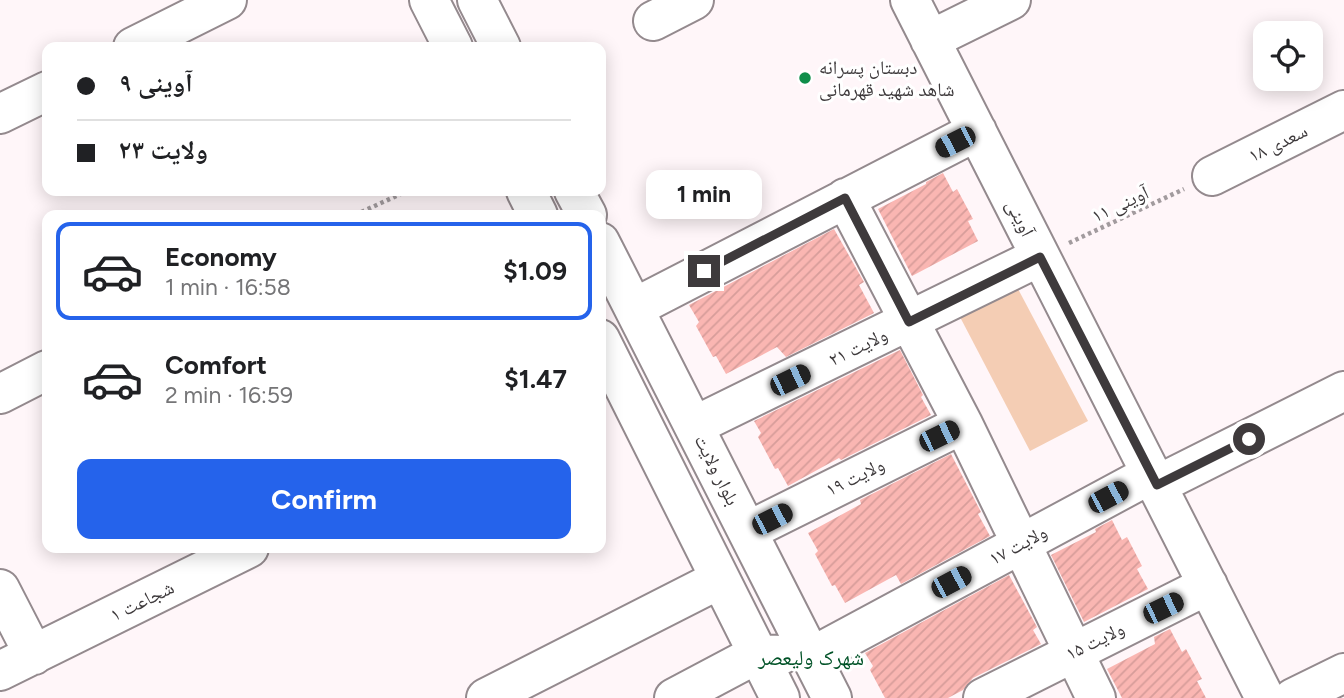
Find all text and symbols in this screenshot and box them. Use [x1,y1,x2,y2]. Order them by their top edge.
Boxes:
map controls [1253,21,1323,91]
button: locate [1253,21,1323,91]
place label: دبستان پسرانه شاهد شهید قهرمانی [819,56,955,101]
text: آوینی ۹ [119,67,193,99]
marker: دبستان پسرانه شاهد شهید قهرمانی [797,70,813,86]
street label: سعدی ۱۸ [1245,119,1311,167]
car [932,123,979,161]
text: ولایت ۲۳ [119,134,208,166]
callout: 1 min [646,170,762,218]
text: 1 min [677,180,731,208]
street label: آوینی ۱۱ [1088,180,1153,227]
street label: آوینی [1001,196,1040,241]
icon: car [81,240,144,303]
text: Economy [165,241,277,273]
text: $1.09 [503,255,567,287]
route end [688,255,720,287]
text: 1 min · 16:58 [165,273,291,301]
street label: ولایت ۲۱ [825,323,891,371]
icon: car [81,348,144,411]
text: Comfort [165,349,267,381]
car [767,361,814,399]
text: $1.47 [504,363,567,395]
text: 2 min · 16:59 [165,381,293,409]
car [916,417,963,455]
route start [1233,423,1265,455]
street label: بلوار ولایت [689,431,745,509]
street label: ولایت ۱۹ [822,453,888,501]
button: Confirm [77,459,571,539]
car [1085,478,1132,516]
car [749,500,796,538]
street label: ولایت ۱۷ [985,520,1051,570]
car [928,563,975,601]
street label: شجاعت ۱ [106,576,178,626]
car [1140,589,1187,627]
street label: ولایت ۱۵ [1062,617,1128,665]
district label: شهرک ولیعصر [757,645,864,670]

